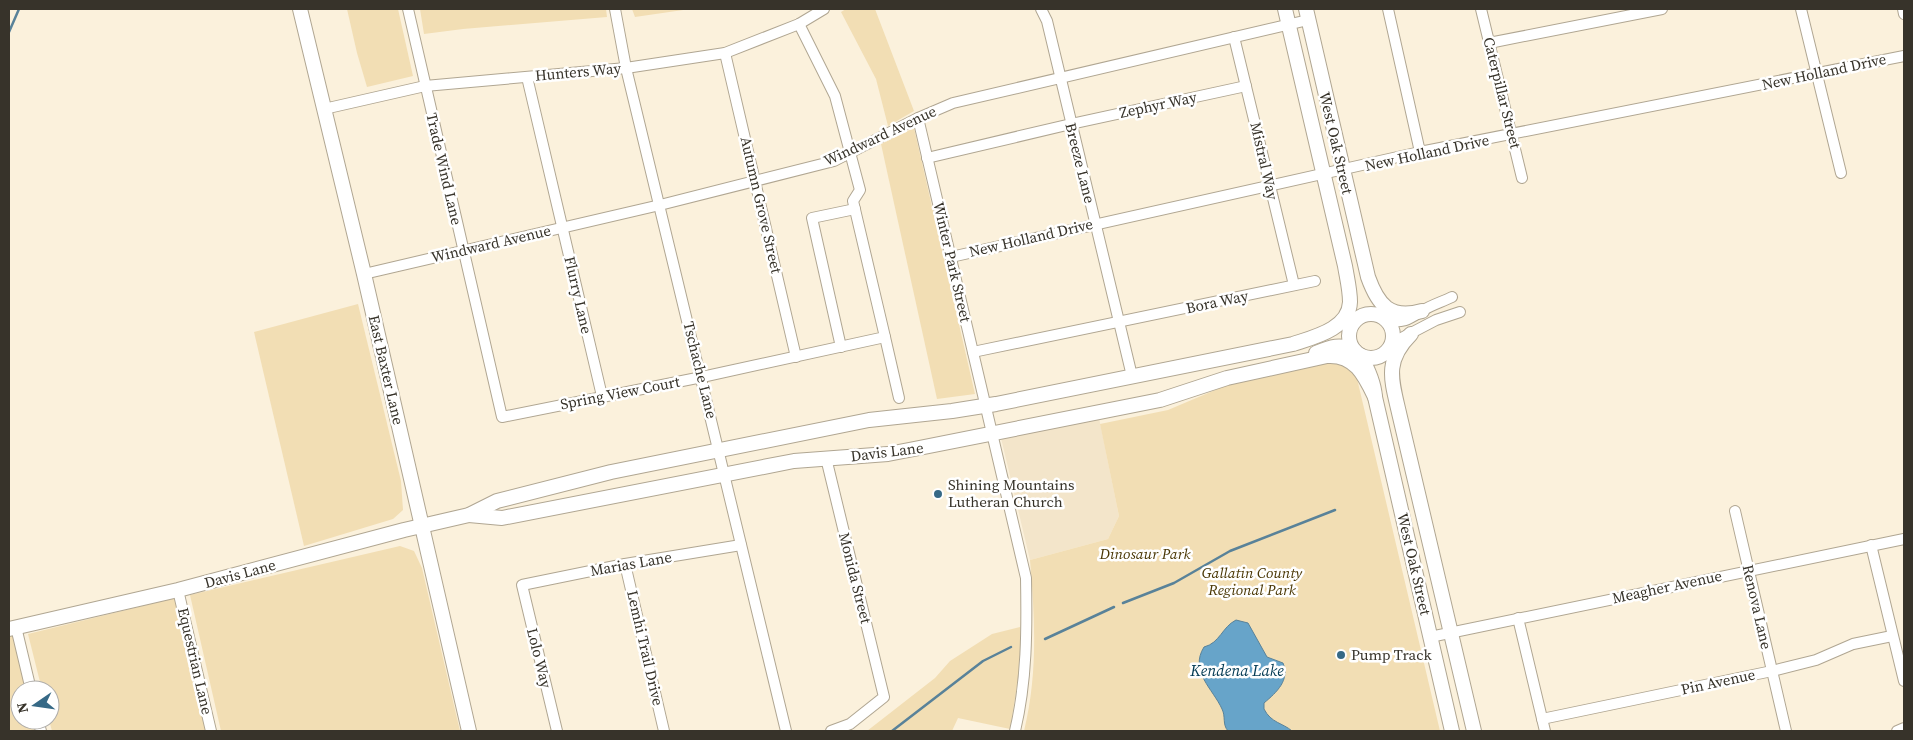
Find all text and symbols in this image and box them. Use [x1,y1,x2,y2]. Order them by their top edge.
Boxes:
street label: Caterpillar Street [1478,35,1527,151]
street label: New Holland Drive [1760,48,1888,95]
street label: Hunters Way [534,57,622,86]
street label: Zephyr Way [1117,86,1199,123]
street label: West Oak Street [1314,90,1359,196]
street label: Windward Avenue [820,100,940,171]
street label: Trade Wind Lane [421,111,468,227]
street label: Breeze Lane [1060,120,1101,206]
street label: Mistral Way [1245,120,1284,202]
street label: New Holland Drive [1363,129,1491,176]
street label: Autumn Grove Street [736,134,787,276]
street label: Winter Park Street [928,200,977,324]
street label: New Holland Drive [967,213,1095,262]
street label: Windward Avenue [429,219,553,267]
street label: Flurry Lane [559,254,598,336]
street label: Bora Way [1184,285,1250,318]
street label: East Baxter Lane [364,313,409,427]
street label: Tschache Lane [678,319,723,421]
street label: Spring View Court [558,371,682,414]
street label: Davis Lane [849,437,925,466]
place label: Shining Mountains Lutheran Church [948,474,1075,512]
marker: Shining Mountains Lutheran Church [932,488,944,500]
street label: West Oak Street [1392,511,1437,617]
street label: Monida Street [834,530,877,626]
park label: Dinosaur Park [1099,543,1191,564]
street label: Marias Lane [588,546,674,581]
street label: Davis Lane [202,554,278,593]
park label: Gallatin County Regional Park [1202,562,1303,600]
street label: Renova Lane [1738,562,1778,652]
street label: Meagher Avenue [1610,565,1724,608]
street label: Lemhi Trail Drive [622,588,669,708]
street label: Equestrian Lane [173,605,218,717]
street label: Lolo Way [522,626,557,690]
place label: Pump Track [1351,644,1432,665]
marker: Pump Track [1335,649,1347,661]
water label: Kendena Lake [1189,659,1284,681]
street label: Pin Avenue [1679,663,1757,700]
north arrow [10,680,60,730]
text: N [11,701,33,715]

